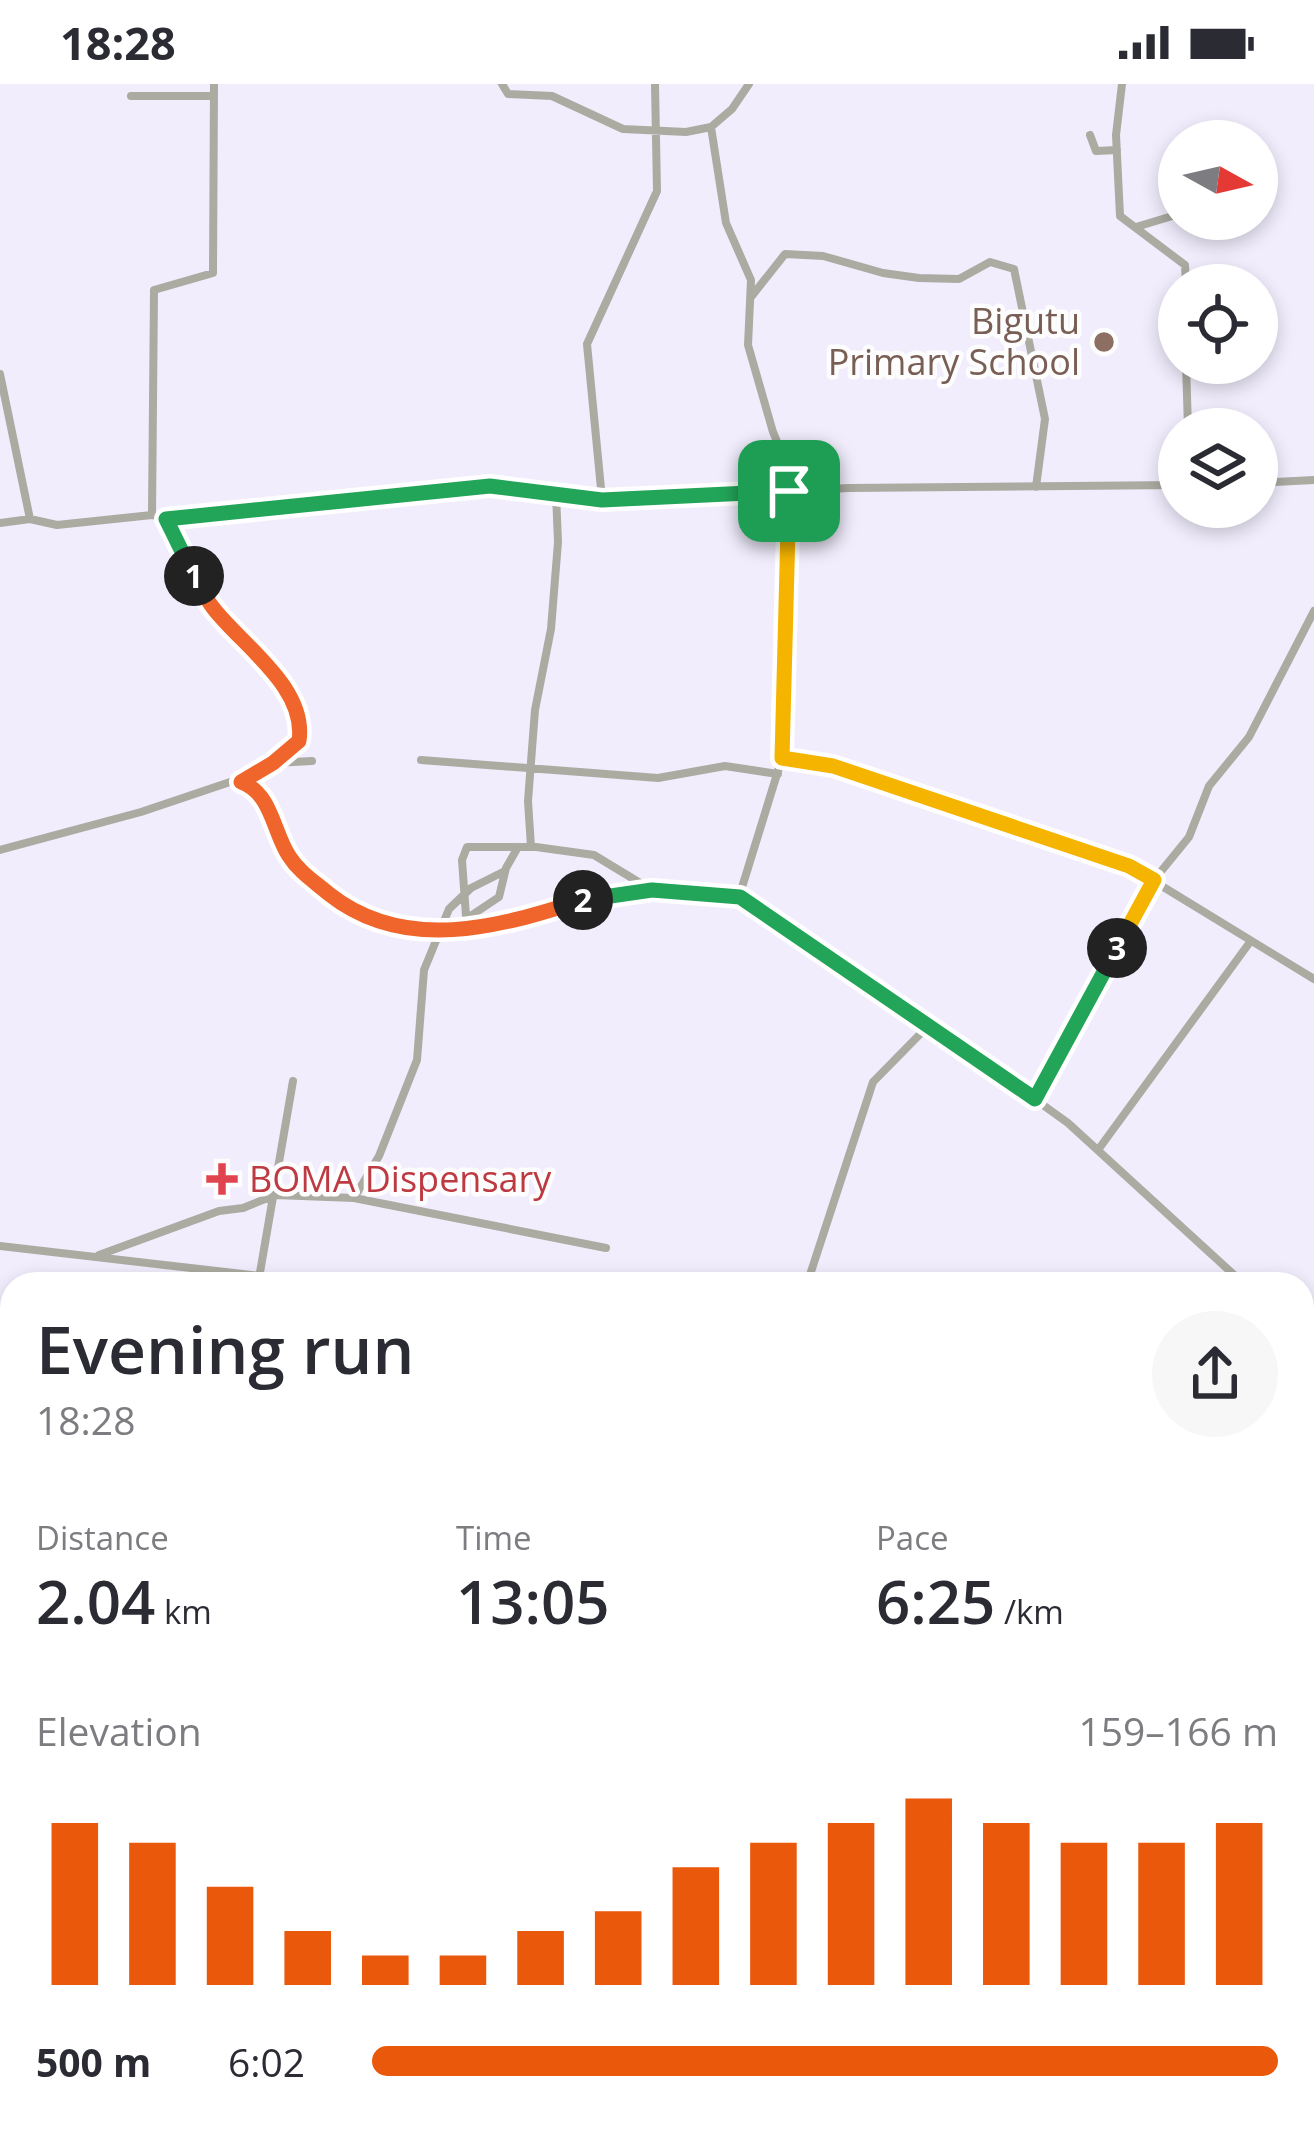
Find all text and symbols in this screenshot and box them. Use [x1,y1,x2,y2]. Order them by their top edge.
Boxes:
text: 18:28 [60,12,176,73]
north arrow [1158,120,1278,240]
map controls [1158,120,1278,528]
button: locate [1158,264,1278,384]
place label: Bigutu Primary School [828,296,1080,386]
marker: Bigutu Primary School [1091,329,1117,355]
button: layers [1158,408,1278,528]
pin [738,440,840,542]
icon: arrive [756,458,822,524]
pin: 1 [164,546,224,606]
text: 1 [185,553,203,598]
pin: 2 [553,870,613,930]
text: 2 [574,877,592,922]
pin: 3 [1087,918,1147,978]
text: 3 [1108,925,1126,970]
place label: BOMA Dispensary [249,1154,552,1203]
marker: BOMA Dispensary [206,1163,238,1195]
text: Evening run [36,1303,414,1393]
button: share [1152,1311,1278,1437]
text: 18:28 [36,1393,135,1446]
text: Distance [36,1515,169,1560]
text: Time [456,1515,532,1560]
text: Pace [876,1515,949,1560]
text: 2.04 [36,1560,155,1642]
text: 13:05 [456,1560,610,1642]
text: 6:25 [876,1560,995,1642]
text: km [155,1589,212,1634]
text: /km [995,1589,1064,1634]
text: Elevation [36,1704,202,1757]
text: 159–166 m [1078,1704,1278,1757]
text: 500 m [36,2035,151,2088]
text: 6:02 [228,2035,305,2088]

